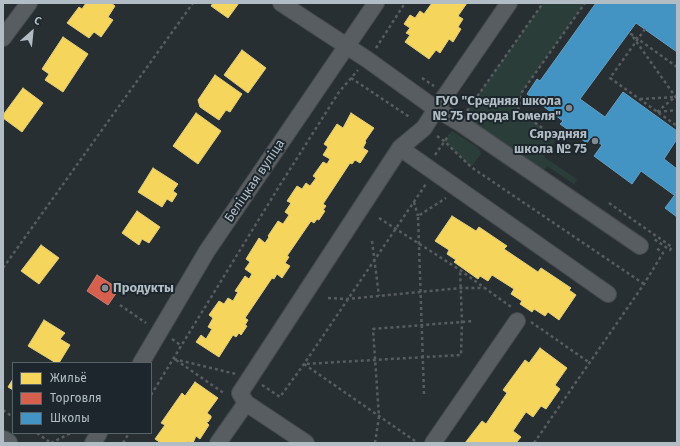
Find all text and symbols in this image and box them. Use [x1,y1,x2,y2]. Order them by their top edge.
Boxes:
north arrow [12,12,52,52]
text: С [32,14,43,28]
place label: ГУО "Средняя школа № 75 города Гомеля" [433,93,561,124]
marker: ГУО "Средняя школа № 75 города Гомеля" [564,103,574,113]
place label: Сярэдняя школа № 75 [514,126,587,157]
marker: Сярэдняя школа № 75 [590,136,600,146]
street label: Беліцкая вуліца [221,137,289,225]
place label: Продукты [113,280,174,296]
marker: Продукты [100,283,110,293]
legend [12,362,152,434]
text: Жильё [50,371,87,385]
text: Торговля [50,391,102,405]
text: Школы [50,411,90,425]

